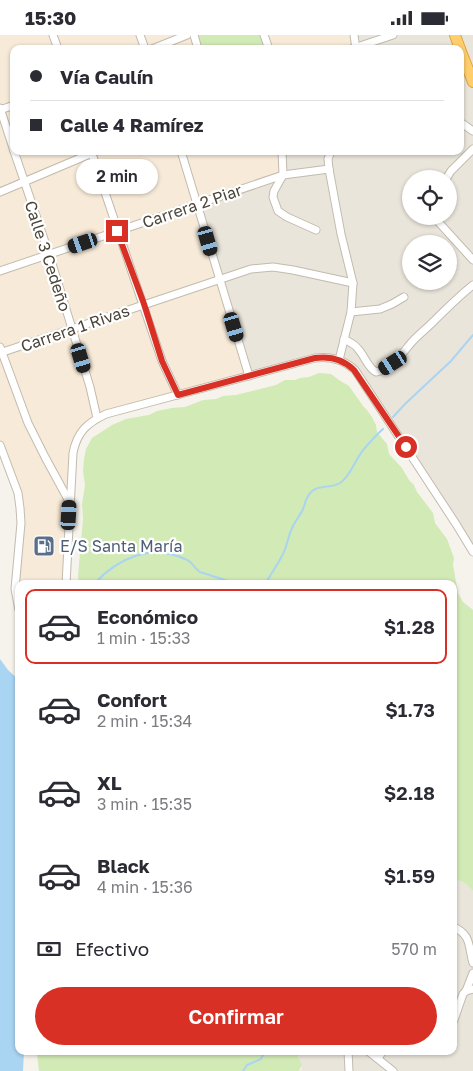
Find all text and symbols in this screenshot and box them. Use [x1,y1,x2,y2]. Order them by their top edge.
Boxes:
text: 15:30 [25,6,76,29]
text: Vía Caulín [60,65,153,88]
text: Calle 4 Ramírez [60,113,203,136]
callout: 2 min [76,159,158,193]
text: 2 min [96,166,138,186]
map controls [402,170,457,290]
button: locate [402,170,457,225]
street label: Carrera 2 Piar [140,180,244,232]
street label: Calle 3 Cedeño [21,198,75,314]
route end [106,220,128,242]
car [196,225,219,257]
car [66,231,99,255]
button: layers [402,235,457,290]
street label: Carrera 1 Rivas [18,300,132,356]
car [222,310,245,344]
car [69,341,92,375]
car [376,349,409,377]
route start [395,436,417,458]
car [60,500,77,530]
fuel station icon: E/S Santa María [32,534,56,558]
place label: E/S Santa María [60,536,182,556]
icon: car [37,604,82,649]
text: Económico [97,605,198,628]
text: $1.28 [384,615,435,638]
text: 1 min · 15:33 [97,628,190,648]
icon: car [37,687,82,732]
text: Confort [97,688,167,711]
text: $1.73 [385,698,435,721]
text: 2 min · 15:34 [97,711,192,731]
icon: car [37,770,82,815]
text: XL [97,771,122,794]
text: $2.18 [384,781,435,804]
text: 3 min · 15:35 [97,794,192,814]
icon: car [37,853,82,898]
text: Black [97,854,150,877]
text: $1.59 [384,864,435,887]
text: 4 min · 15:36 [97,877,193,897]
icon: cash [35,935,63,963]
text: Efectivo [75,937,149,960]
text: 570 m [391,939,437,959]
button: Confirmar [35,987,437,1045]

